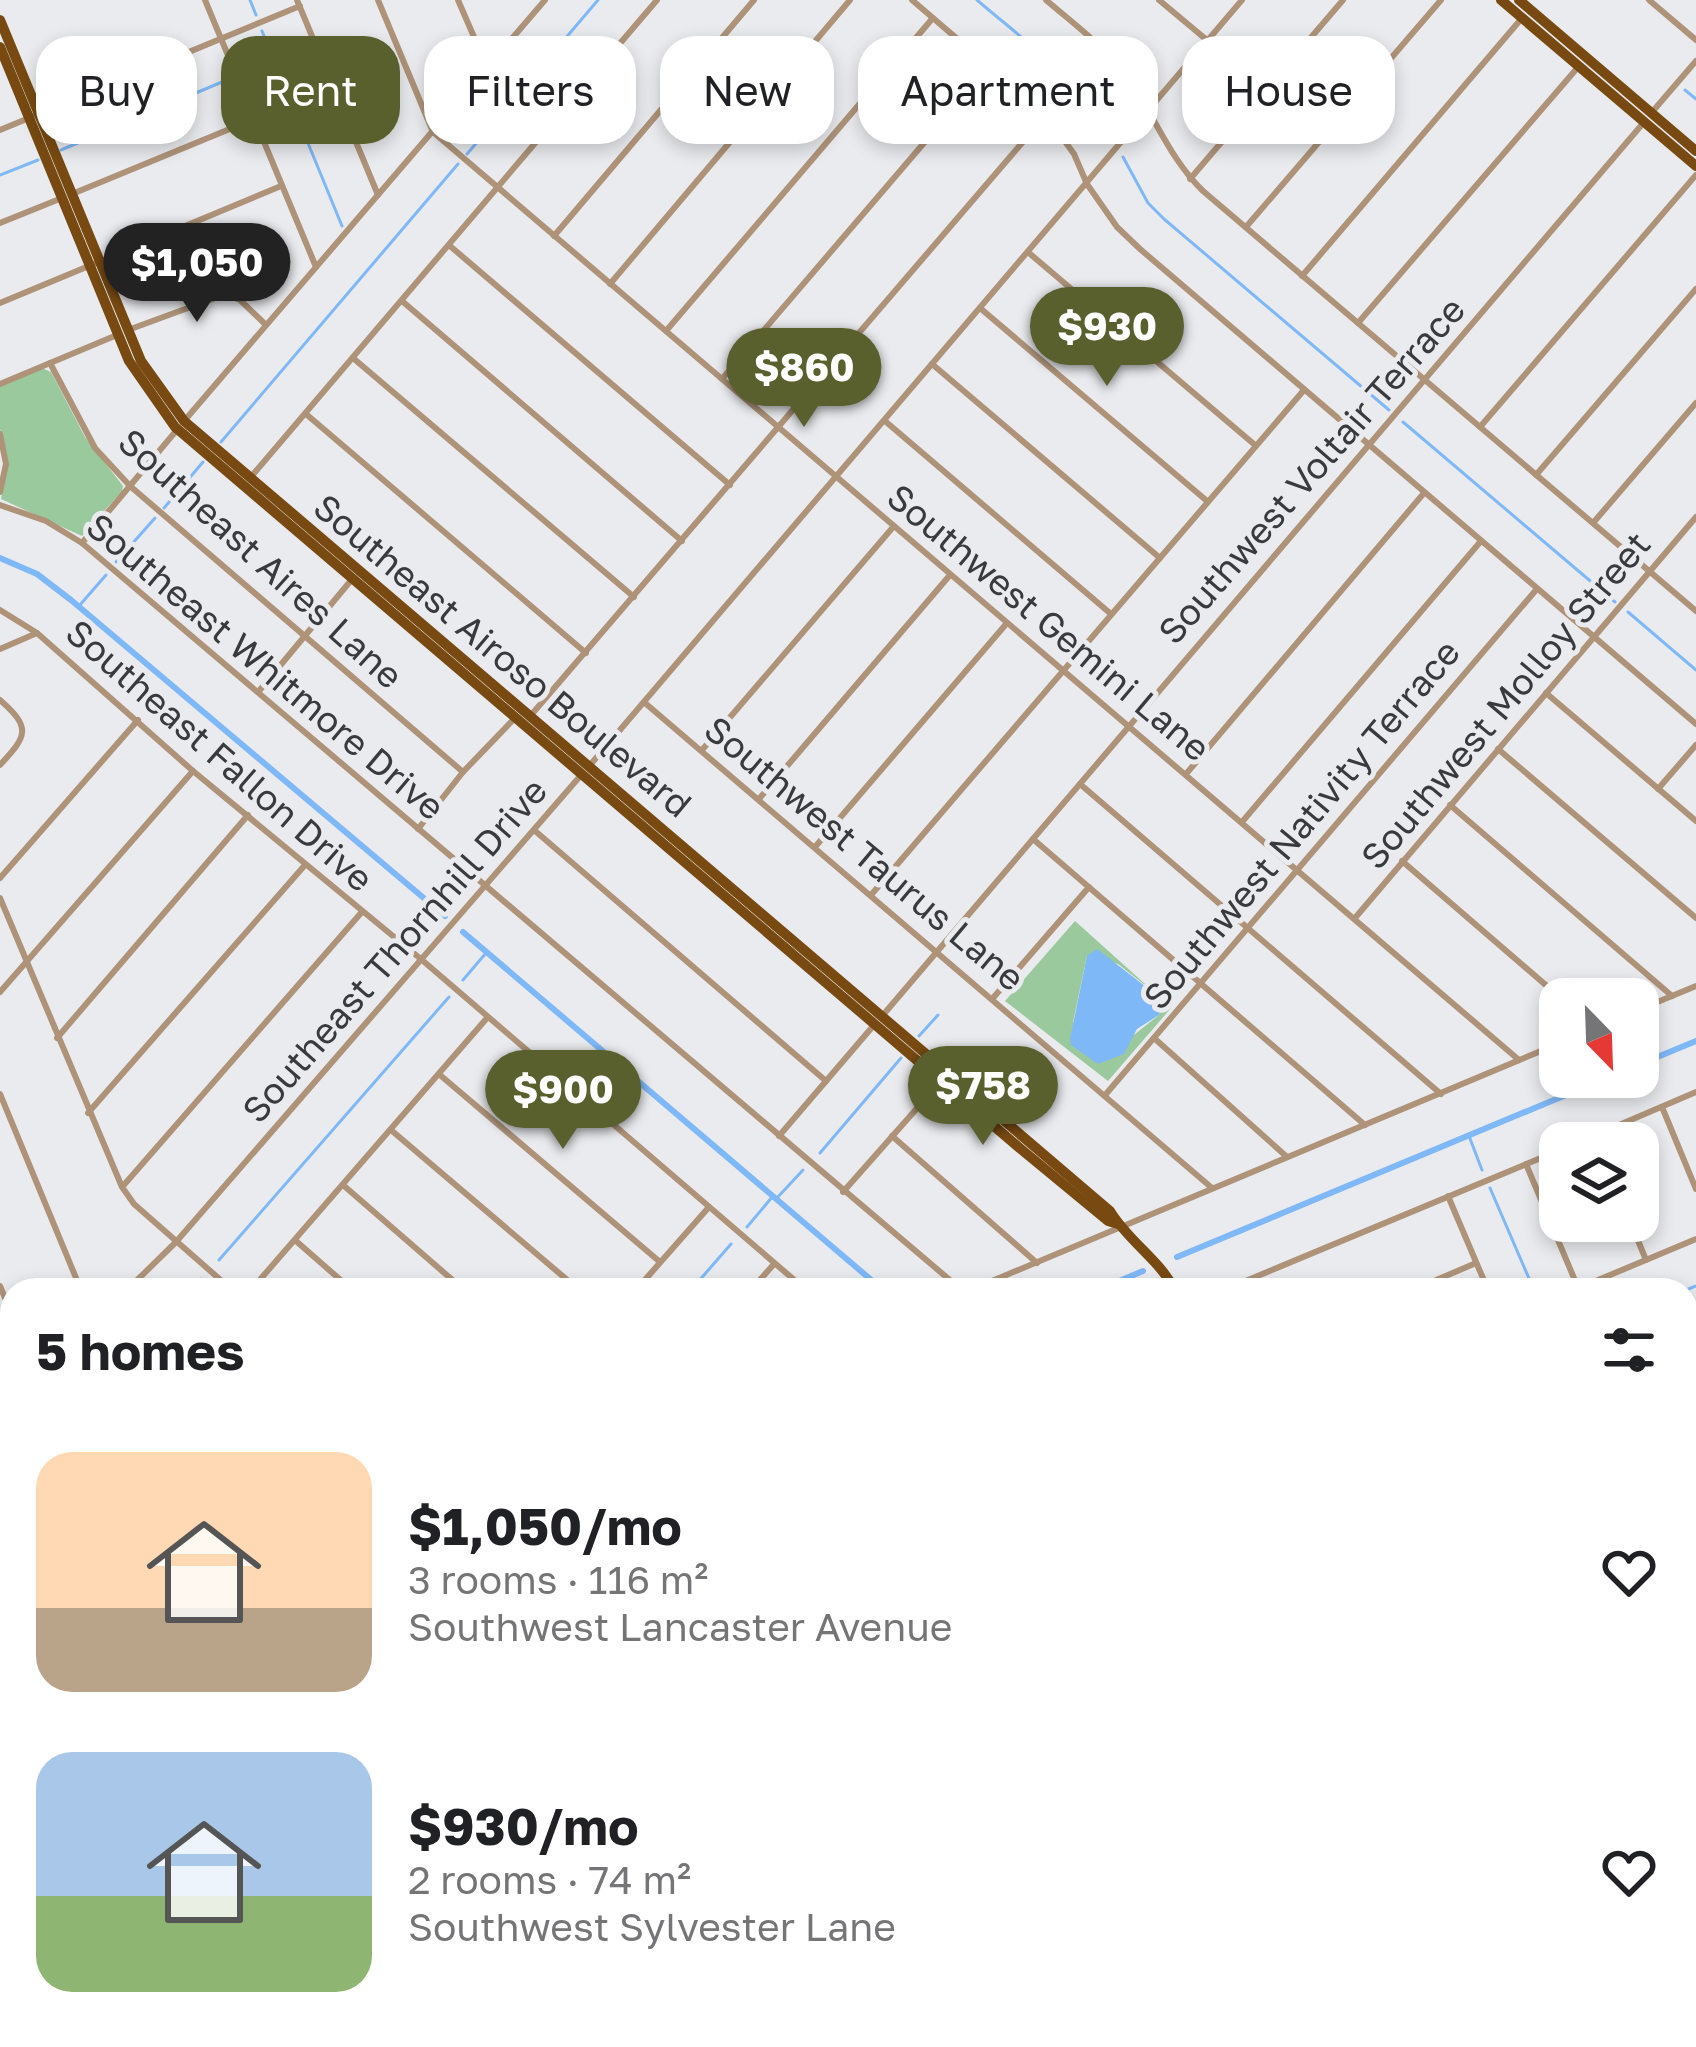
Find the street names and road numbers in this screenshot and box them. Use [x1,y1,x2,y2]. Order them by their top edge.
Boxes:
street label: Southwest Voltair Terrace [1149,288,1473,652]
street label: Southeast Aires Lane [110,419,412,697]
street label: Southwest Gemini Lane [879,475,1219,769]
street label: Southeast Airoso Boulevard [306,484,700,826]
street label: Southeast Whitmore Drive [78,504,454,828]
street label: Southwest Molloy Street [1351,523,1659,877]
street label: Southeast Fallon Drive [58,610,382,900]
street label: Southwest Nativity Terrace [1134,631,1468,1017]
street label: Southwest Taurus Lane [696,707,1034,999]
street label: Southeast Thornhill Drive [233,769,555,1131]

